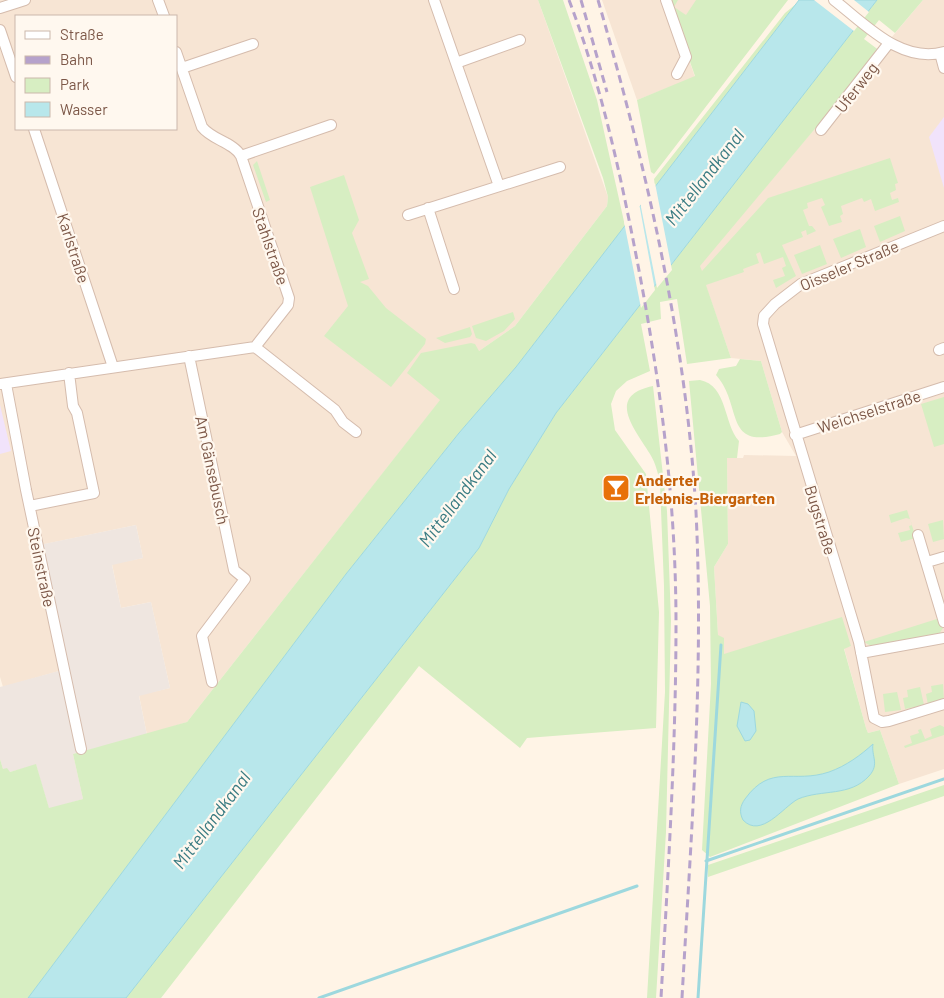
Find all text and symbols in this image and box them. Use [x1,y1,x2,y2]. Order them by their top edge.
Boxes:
legend [15,15,178,130]
text: Straße [60,25,104,43]
text: Bahn [60,50,93,68]
street label: Uferweg [831,58,881,116]
text: Park [60,75,90,93]
text: Wasser [60,100,108,118]
water label: Mittellandkanal [660,125,748,229]
street label: Stahlstraße [249,205,293,287]
street label: Karlstraße [54,211,94,285]
street label: Oisseler Straße [797,236,901,294]
street label: Weichselstraße [815,385,923,437]
street label: Am Gänsebusch [192,414,234,526]
water label: Mittellandkanal [413,445,501,551]
place label: Anderter Erlebnis-Biergarten [635,470,775,507]
bar icon: Anderter Erlebnis-Biergarten [601,473,631,503]
street label: Bugstraße [801,483,841,557]
street label: Steinstraße [24,525,60,609]
water label: Mittellandkanal [167,767,255,873]

